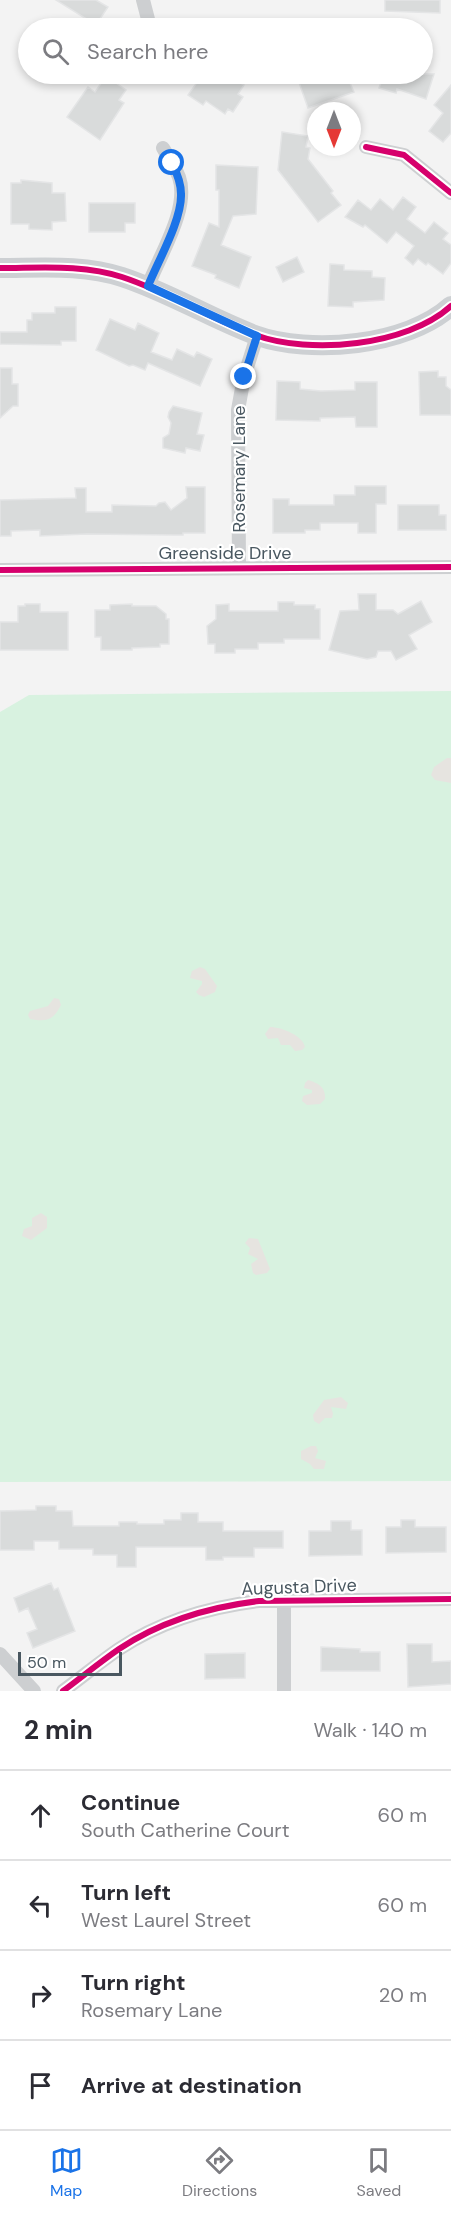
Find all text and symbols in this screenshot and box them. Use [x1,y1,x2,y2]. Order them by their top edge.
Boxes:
search box [18,18,433,84]
icon: search [39,35,72,68]
text: Search here [87,37,208,66]
north arrow [307,102,361,156]
route start [158,149,184,175]
route end [230,363,256,389]
street label: Rosemary Lane [227,405,251,533]
street label: Greenside Drive [158,541,292,565]
street label: Augusta Drive [241,1573,357,1601]
scale bar [18,1649,122,1676]
text: 50 m [27,1652,66,1673]
text: 2 min [24,1713,93,1747]
text: Walk · 140 m [313,1717,427,1743]
text: Continue [81,1788,180,1817]
icon: ahead [24,1799,57,1832]
text: 60 m [378,1802,427,1828]
text: South Catherine Court [81,1817,289,1843]
text: Turn left [81,1878,171,1907]
icon: left [24,1889,57,1922]
text: 60 m [378,1892,427,1918]
text: West Laurel Street [81,1907,251,1933]
text: Turn right [81,1968,186,1997]
icon: right [24,1979,57,2012]
text: 20 m [379,1982,427,2008]
text: Rosemary Lane [81,1997,222,2023]
icon: arrive [24,2069,57,2102]
text: Arrive at destination [81,2071,302,2100]
tab: Map [50,2144,83,2201]
tab: Directions [182,2144,257,2201]
tab: Saved [357,2144,401,2201]

